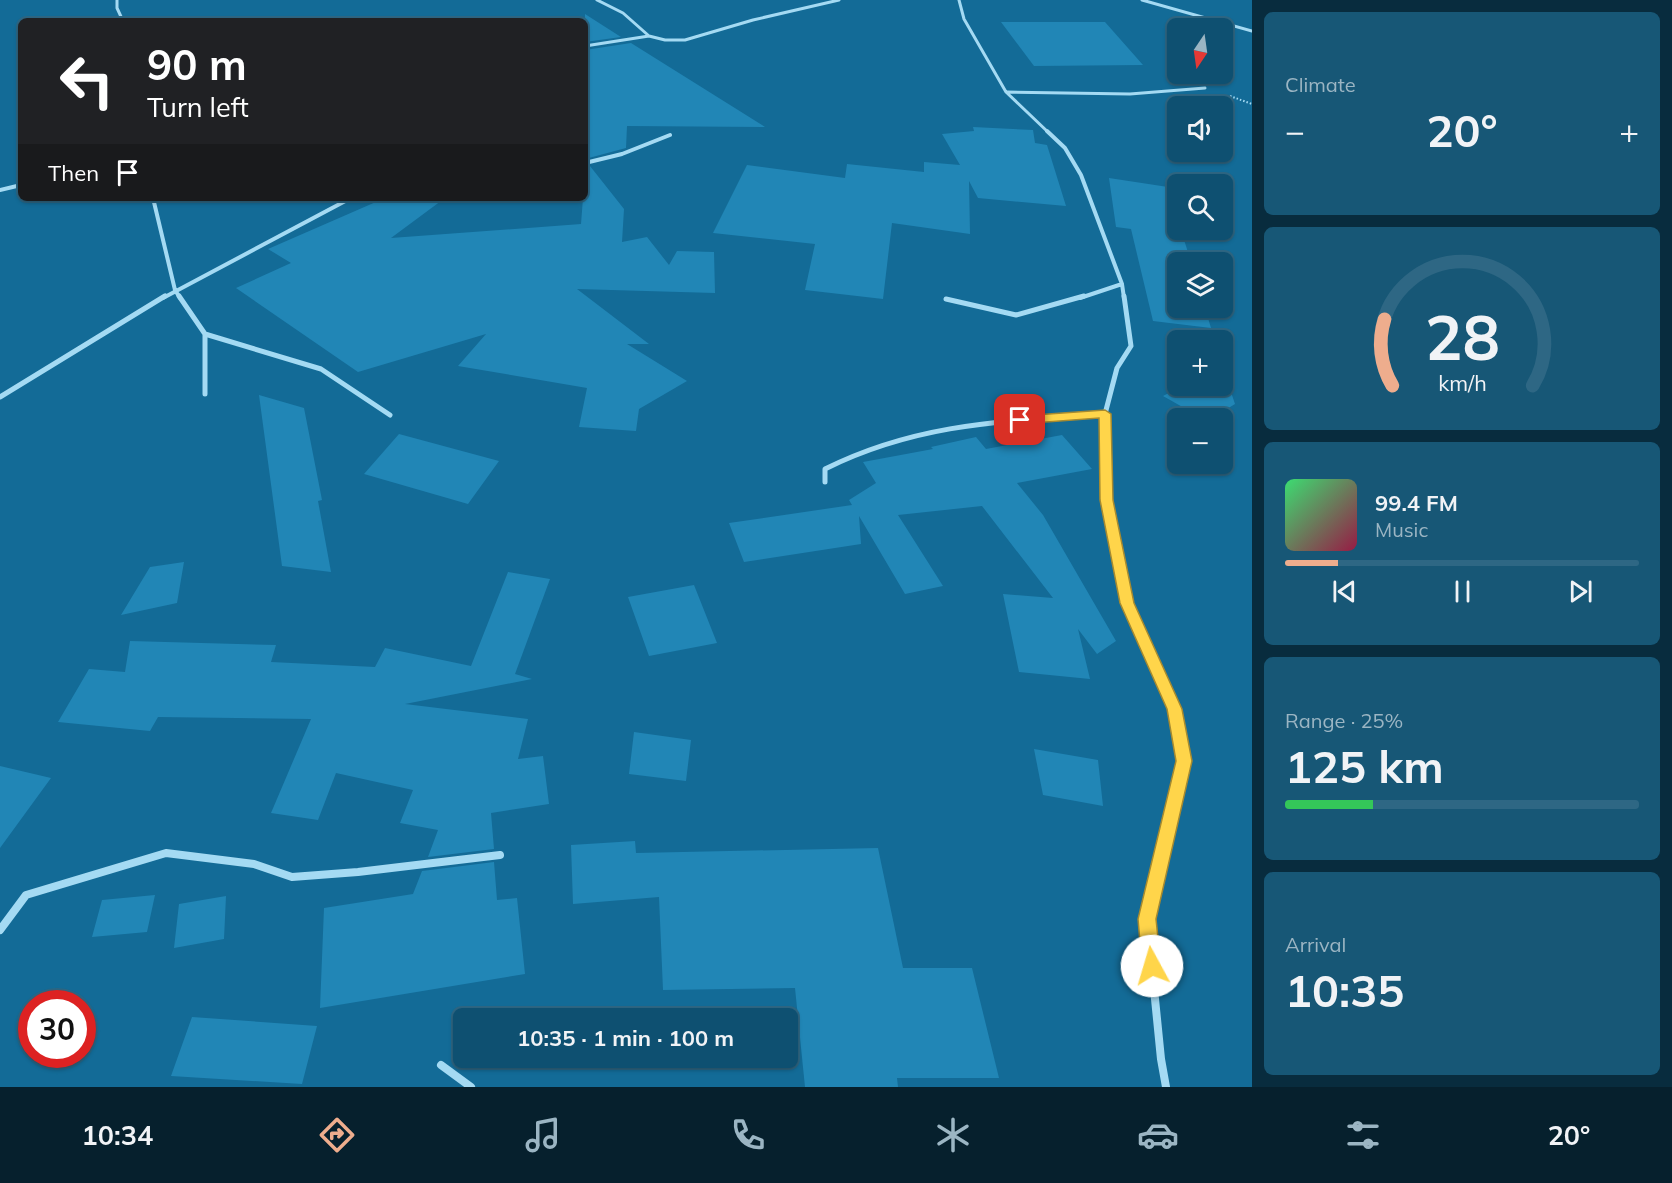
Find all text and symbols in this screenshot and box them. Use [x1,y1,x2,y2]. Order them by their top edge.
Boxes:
north arrow [1167,18,1233,84]
map controls [1167,18,1233,474]
text: 90 m [147,38,247,91]
icon: left [48,42,126,120]
text: Climate [1285,72,1356,97]
text: Turn left [147,90,249,124]
button: sound [1167,96,1233,162]
text: 20° [1426,102,1498,158]
text: − [1285,110,1305,151]
text: + [1619,110,1639,151]
icon: arrive [111,156,144,189]
text: Then [48,159,99,187]
button: search [1167,174,1233,240]
button: layers [1167,252,1233,318]
text: 28 [1425,297,1499,376]
button: + [1167,330,1233,396]
text: km/h [1438,369,1486,396]
pin [994,394,1045,445]
icon: arrive [1003,403,1036,436]
button: − [1167,408,1233,474]
text: 99.4 FM [1375,489,1458,517]
text: Music [1375,517,1428,542]
icon: previous [1328,575,1361,608]
icon: pause [1446,575,1479,608]
icon: next [1564,575,1597,608]
text: Range · 25% [1285,708,1403,733]
text: 125 km [1285,738,1444,794]
text: Arrival [1285,932,1346,957]
position arrow [1120,934,1184,998]
text: 10:35 [1285,962,1404,1018]
speed limit sign: 30 [18,990,96,1068]
text: 10:35 · 1 min · 100 m [517,1024,734,1052]
icon: directions [316,1114,358,1156]
icon: music [522,1114,564,1156]
icon: phone [727,1114,769,1156]
icon: climate [932,1114,974,1156]
icon: car [1137,1114,1179,1156]
icon: filters [1342,1114,1384,1156]
text: 10:34 [82,1118,153,1152]
text: 20° [1548,1118,1590,1152]

